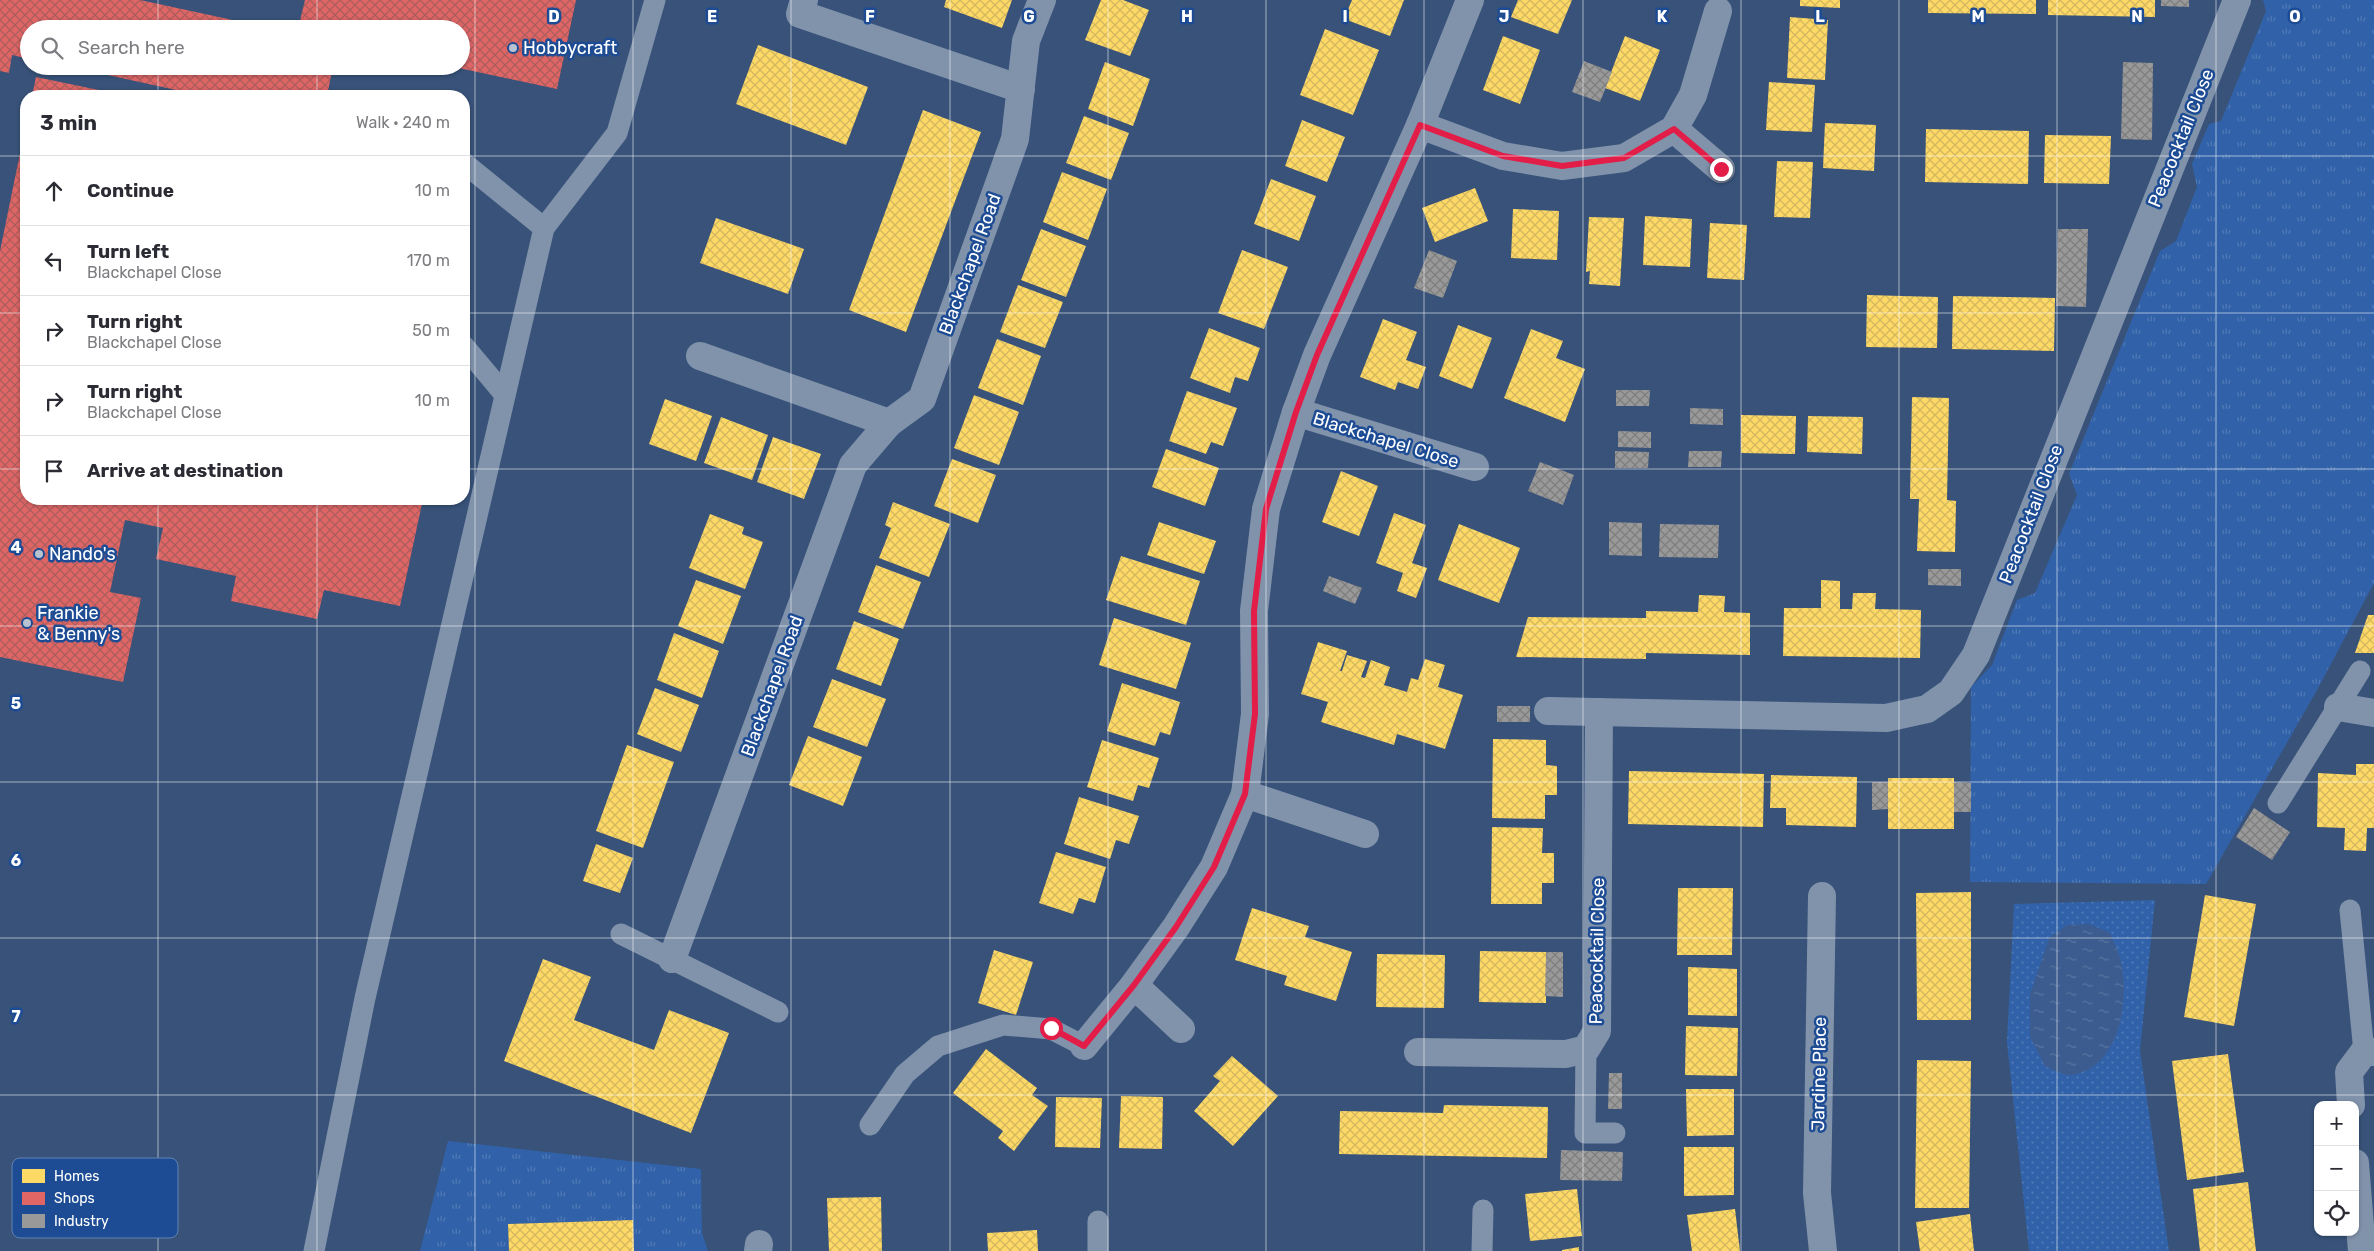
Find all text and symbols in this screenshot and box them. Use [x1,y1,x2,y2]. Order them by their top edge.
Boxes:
text: D [548,7,560,26]
text: E [707,7,717,26]
text: F [865,7,875,26]
text: G [1023,7,1035,26]
text: H [1181,7,1193,26]
text: I [1342,7,1348,26]
text: J [1499,7,1509,26]
text: K [1657,7,1668,26]
text: L [1815,7,1825,26]
text: M [1971,7,1985,26]
text: N [2131,7,2143,26]
text: O [2289,7,2301,26]
search box [20,20,470,75]
icon: search [38,34,66,62]
text: Search here [78,36,185,59]
place label: Hobbycraft [523,37,617,59]
marker: Hobbycraft [507,42,519,54]
street label: Peacocktail Close [2143,66,2219,210]
text: 3 min [40,110,97,135]
text: Walk · 240 m [356,113,450,132]
route end [1710,158,1733,181]
icon: ahead [40,177,68,205]
text: Continue [87,179,174,202]
text: 10 m [415,181,450,200]
street label: Blackchapel Road [934,191,1006,337]
text: Turn left [87,240,169,263]
icon: left [40,247,68,275]
text: 170 m [407,251,450,270]
text: Blackchapel Close [87,263,222,282]
text: Turn right [87,310,182,333]
icon: right [40,317,68,345]
text: 50 m [412,321,450,340]
text: Blackchapel Close [87,333,222,352]
text: Turn right [87,380,182,403]
icon: right [40,387,68,415]
text: 10 m [415,391,450,410]
text: Blackchapel Close [87,403,222,422]
street label: Blackchapel Close [1310,407,1462,473]
street label: Peacocktail Close [1994,441,2068,587]
icon: arrive [40,457,68,485]
text: Arrive at destination [87,459,283,482]
text: 4 [11,538,22,557]
place label: Nando's [49,543,116,565]
marker: Nando's [33,548,45,560]
place label: Frankie & Benny's [37,602,120,645]
street label: Blackchapel Road [736,613,808,759]
marker: Frankie & Benny's [21,617,33,629]
text: 5 [11,694,21,713]
text: 6 [11,851,21,870]
street label: Peacocktail Close [1585,877,1609,1025]
text: 7 [11,1007,21,1026]
route start [1040,1017,1063,1040]
street label: Jardine Place [1807,1017,1831,1131]
map controls [2314,1101,2359,1236]
button: + [2314,1101,2359,1146]
button: − [2314,1146,2359,1191]
legend [12,1158,178,1238]
text: Homes [54,1168,99,1185]
text: Shops [54,1190,95,1207]
button: locate [2314,1191,2359,1236]
text: Industry [54,1213,109,1230]

